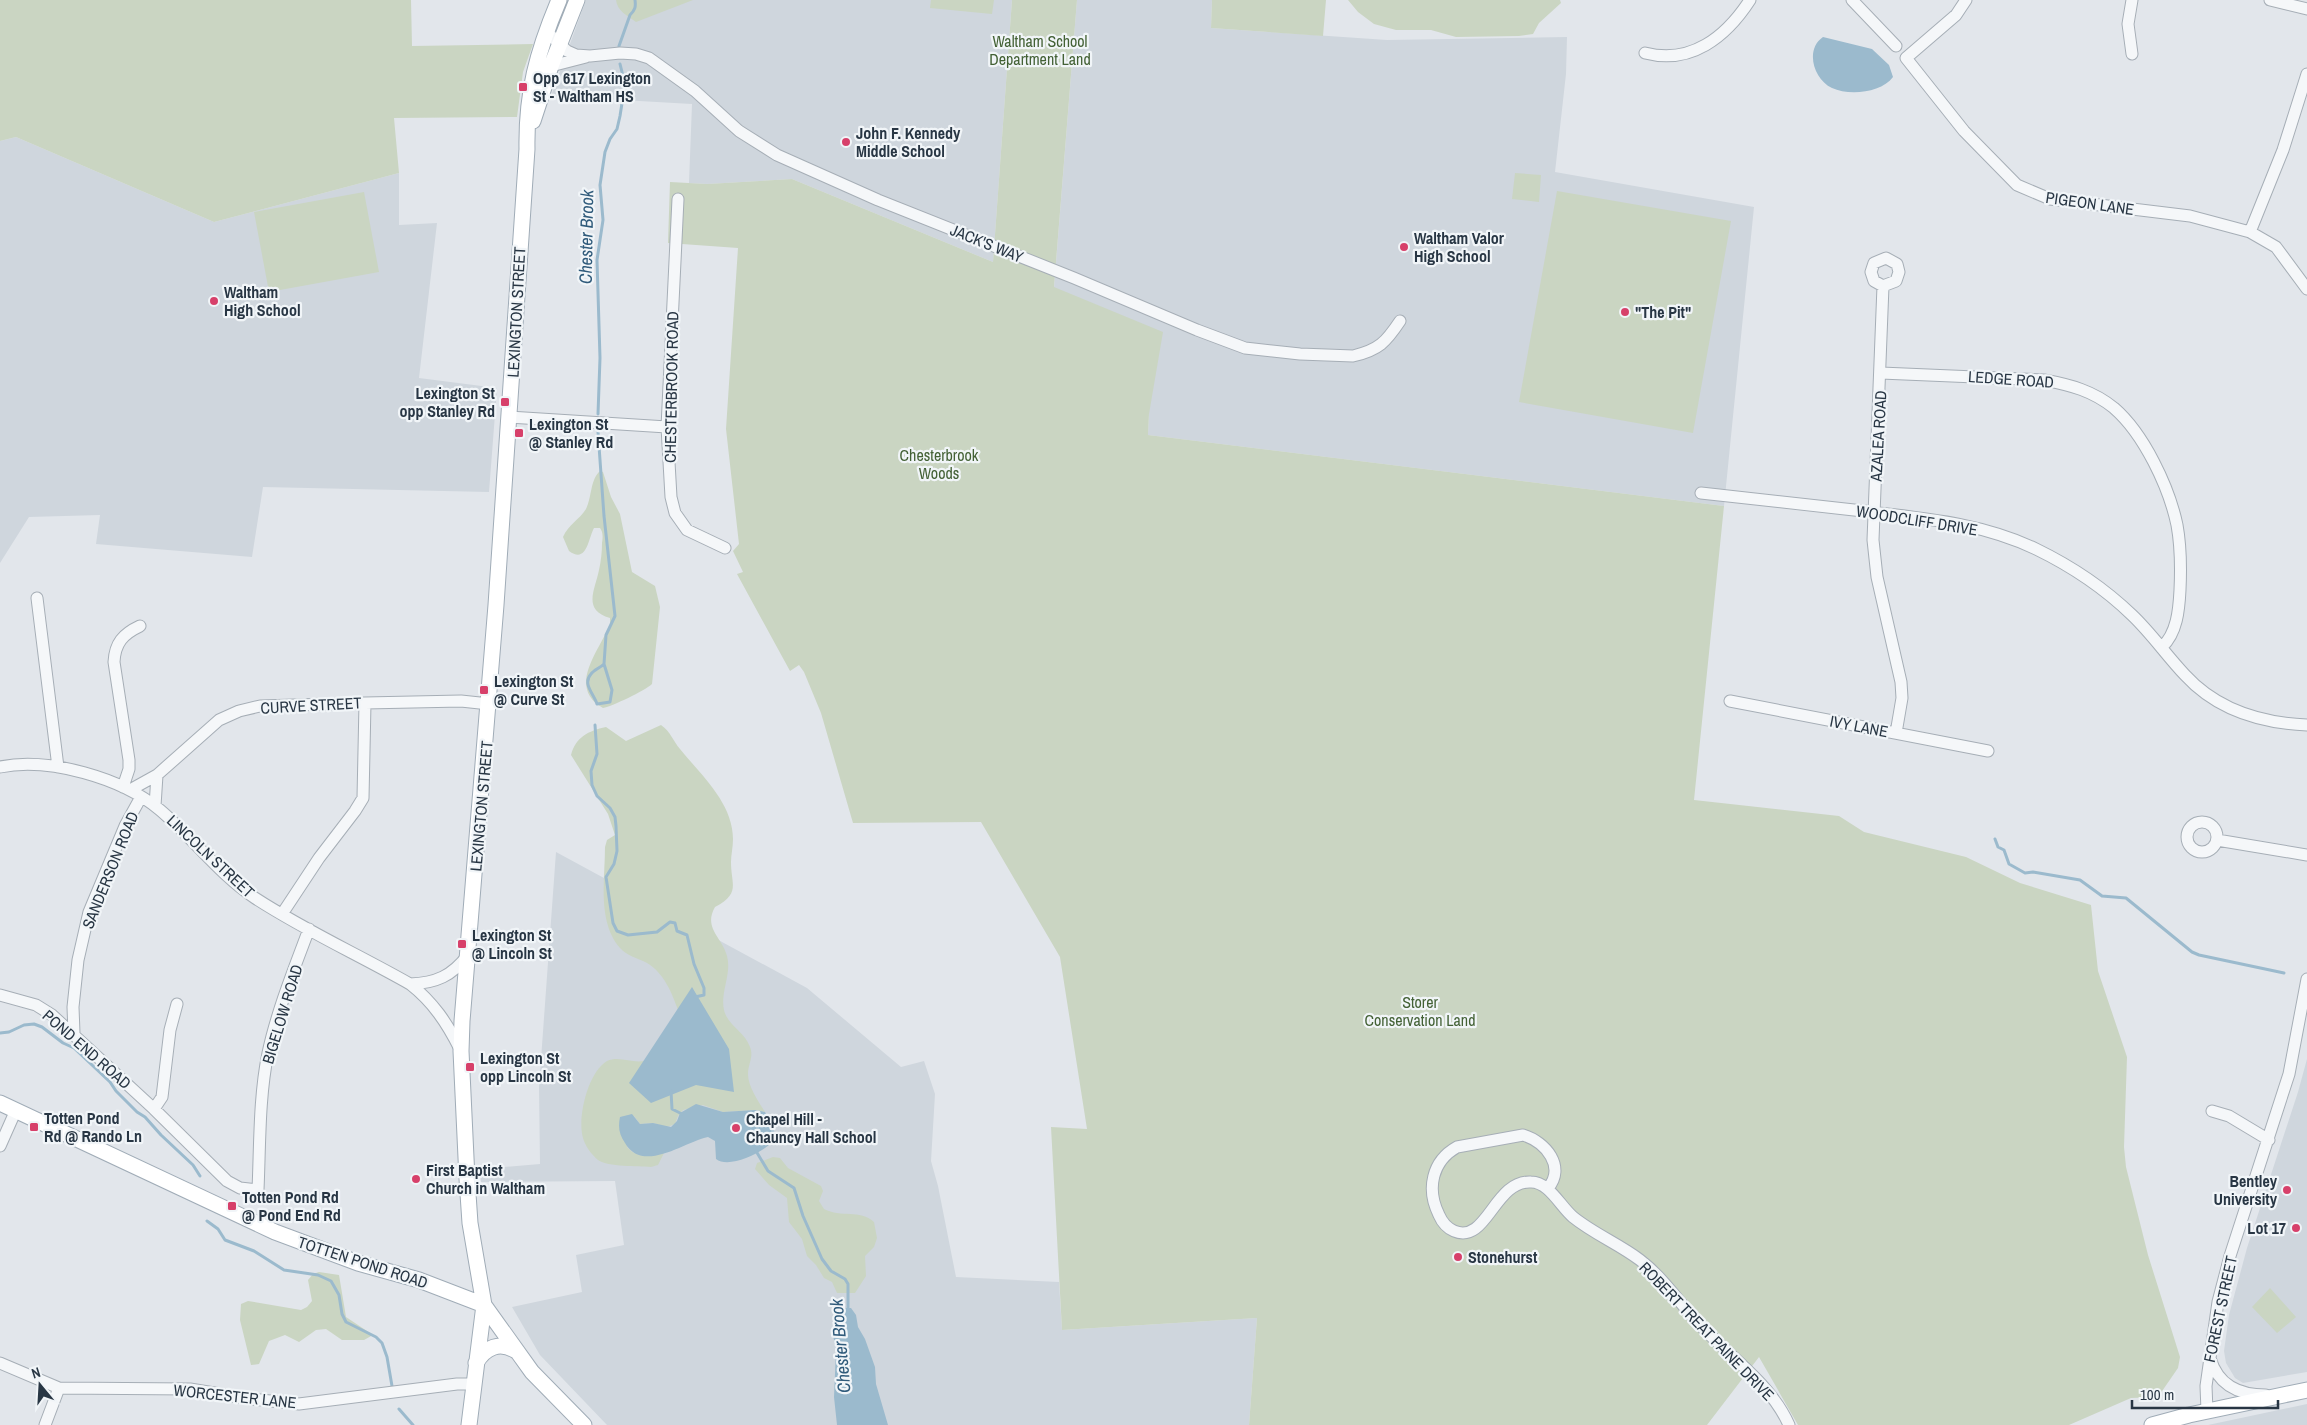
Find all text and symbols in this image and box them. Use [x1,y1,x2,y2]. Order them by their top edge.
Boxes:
park label: Waltham School Department Land [989,30,1091,70]
place label: Opp 617 Lexington St - Waltham HS [533,67,651,107]
marker: Opp 617 Lexington St - Waltham HS [517,81,529,93]
place label: John F. Kennedy Middle School [856,122,961,162]
marker: John F. Kennedy Middle School [840,136,852,148]
street label: PIGEON LANE [2044,186,2136,220]
water label: Chester Brook [573,189,599,284]
street label: JACK'S WAY [947,218,1027,268]
place label: Waltham Valor High School [1414,227,1505,267]
marker: Waltham Valor High School [1398,241,1410,253]
street label: LEXINGTON STREET [502,246,530,378]
place label: Waltham High School [224,281,301,321]
marker: Waltham High School [208,295,220,307]
place label: "The Pit" [1635,301,1691,323]
marker: "The Pit" [1619,306,1631,318]
street label: CHESTERBROOK ROAD [659,311,683,463]
street label: LEDGE ROAD [1967,365,2055,393]
place label: Lexington St opp Stanley Rd [399,382,496,422]
street label: AZALEA ROAD [1865,390,1891,483]
marker: Lexington St opp Stanley Rd [499,396,511,408]
place label: Lexington St @ Stanley Rd [529,413,613,453]
marker: Lexington St @ Stanley Rd [513,427,525,439]
park label: Chesterbrook Woods [900,444,979,484]
street label: WOODCLIFF DRIVE [1855,500,1979,540]
place label: Lexington St @ Curve St [494,670,574,710]
marker: Lexington St @ Curve St [478,684,490,696]
street label: CURVE STREET [260,691,362,719]
street label: IVY LANE [1828,710,1890,742]
street label: LEXINGTON STREET [464,740,498,872]
street label: SANDERSON ROAD [76,808,144,932]
street label: LINCOLN STREET [162,810,260,902]
place label: Lexington St @ Lincoln St [472,924,553,964]
marker: Lexington St @ Lincoln St [456,938,468,950]
street label: BIGELOW ROAD [256,962,308,1066]
park label: Storer Conservation Land [1365,991,1475,1031]
street label: POND END ROAD [38,1004,136,1094]
place label: Lexington St opp Lincoln St [480,1047,572,1087]
marker: Lexington St opp Lincoln St [464,1061,476,1073]
place label: Totten Pond Rd @ Rando Ln [44,1107,142,1147]
place label: Chapel Hill - Chauncy Hall School [746,1108,877,1148]
marker: Totten Pond Rd @ Rando Ln [28,1121,40,1133]
marker: Chapel Hill - Chauncy Hall School [730,1122,742,1134]
place label: First Baptist Church in Waltham [426,1159,545,1199]
place label: Bentley University [2214,1170,2278,1210]
marker: First Baptist Church in Waltham [410,1173,422,1185]
marker: Bentley University [2281,1184,2293,1196]
place label: Totten Pond Rd @ Pond End Rd [242,1186,341,1226]
marker: Totten Pond Rd @ Pond End Rd [226,1200,238,1212]
place label: Lot 17 [2247,1217,2286,1239]
marker: Lot 17 [2290,1222,2302,1234]
street label: TOTTEN POND ROAD [295,1231,431,1293]
place label: Stonehurst [1468,1246,1538,1268]
marker: Stonehurst [1452,1251,1464,1263]
street label: FOREST STREET [2198,1254,2242,1364]
street label: ROBERT TREAT PAINE DRIVE [1635,1257,1779,1405]
water label: Chester Brook [823,1297,857,1394]
north arrow [15,1360,65,1410]
text: N [29,1363,43,1382]
scale bar [2132,1378,2278,1410]
street label: WORCESTER LANE [173,1379,297,1413]
text: 100 m [2140,1384,2174,1405]

